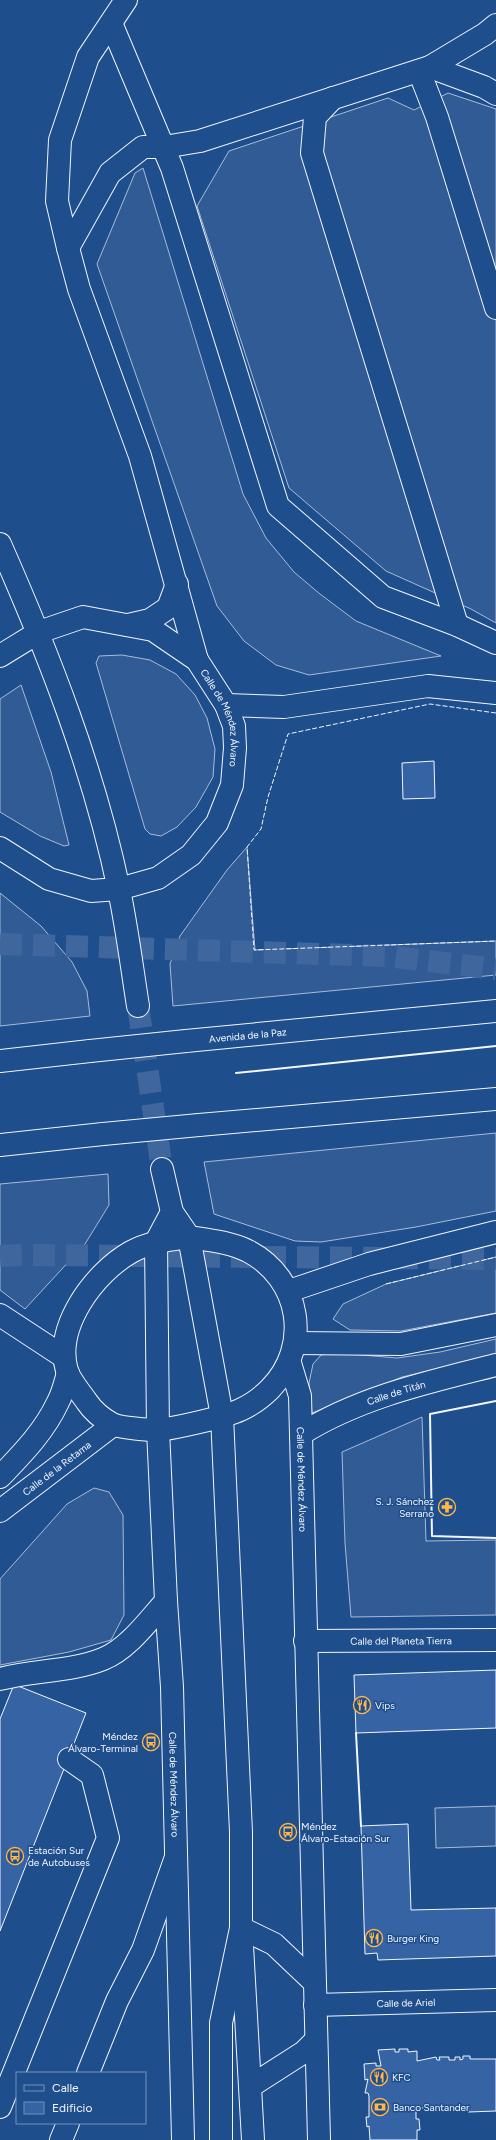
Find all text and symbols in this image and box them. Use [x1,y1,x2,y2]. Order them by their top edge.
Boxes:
street label: Calle de Méndez Álvaro [197,667,241,767]
street label: Avenida de la Paz [208,1025,287,1046]
street label: Calle de Titán [365,1377,427,1408]
street label: Calle de Méndez Álvaro [294,1427,309,1532]
street label: Calle de la Retama [20,1438,94,1499]
place label: S. J. Sánchez Serrano [375,1495,434,1520]
pharmacy icon: S. J. Sánchez Serrano [437,1497,457,1517]
street label: Calle del Planeta Tierra [350,1634,452,1648]
restaurant icon: Vips [352,1695,372,1715]
place label: Vips [375,1699,395,1712]
place label: Méndez Álvaro-Terminal [68,1730,138,1755]
bus stop icon: Méndez Álvaro-Terminal [141,1732,161,1752]
street label: Calle de Méndez Álvaro [166,1732,182,1838]
place label: Méndez Álvaro-Estación Sur [301,1820,390,1845]
bus stop icon: Méndez Álvaro-Estación Sur [278,1822,298,1842]
place label: Estación Sur de Autobuses [28,1844,90,1869]
bus stop icon: Estación Sur de Autobuses [5,1846,25,1866]
restaurant icon: Burger King [364,1928,384,1948]
place label: Burger King [387,1932,439,1945]
street label: Calle de Ariel [376,1996,435,2010]
restaurant icon: KFC [369,2067,389,2087]
place label: KFC [392,2071,411,2084]
legend [16,2072,146,2124]
text: Calle [52,2081,79,2095]
bank icon: Banco Santander [370,2097,390,2117]
text: Edificio [52,2101,92,2115]
place label: Banco Santander [393,2101,470,2114]

